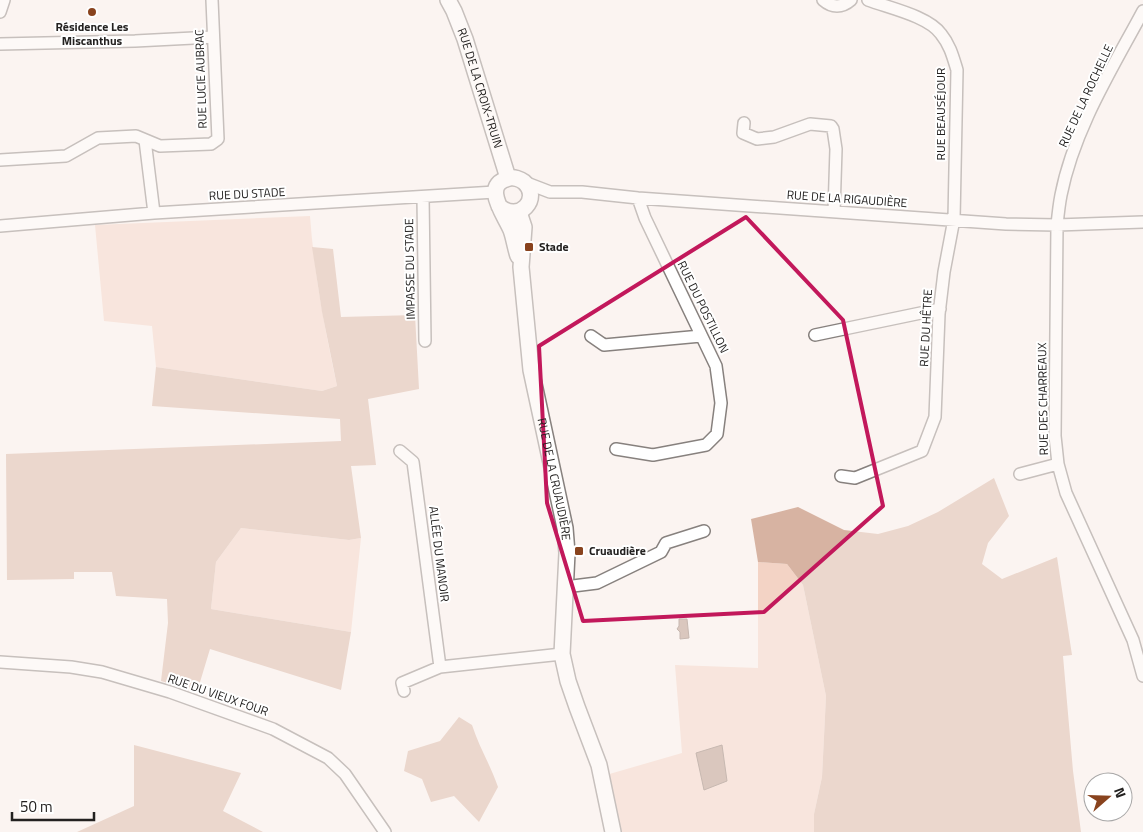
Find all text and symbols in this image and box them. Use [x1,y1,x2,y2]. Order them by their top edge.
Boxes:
marker: Résidence Les Miscanthus [86,6,98,18]
place label: Résidence Les Miscanthus [55,17,129,50]
street label: RUE DE LA CROIX-TRUIN [453,25,508,151]
street label: RUE LUCIE AUBRAC [189,28,212,129]
street label: RUE DE LA ROCHELLE [1053,41,1118,150]
street label: RUE BEAUSÉJOUR [931,68,950,160]
street label: RUE DU STADE [208,182,286,205]
street label: RUE DE LA RIGAUDIÈRE [786,185,908,212]
street label: IMPASSE DU STADE [399,218,420,320]
place label: Stade [539,237,569,256]
marker: Stade [523,241,535,253]
street label: RUE DU POSTILLON [673,257,734,356]
street label: RUE DU HÊTRE [914,288,937,367]
street label: RUE DES CHARREAUX [1032,342,1053,455]
street label: RUE DE LA CRUAUDIÈRE [533,416,576,541]
street label: ALLÉE DU MANOIR [424,505,455,603]
place label: Cruaudière [589,541,646,560]
marker: Cruaudière [573,545,585,557]
street label: RUE DU VIEUX FOUR [165,668,271,721]
north arrow [1083,772,1133,822]
text: N [1109,784,1132,801]
scale bar [12,790,95,822]
text: 50 m [20,795,53,818]

